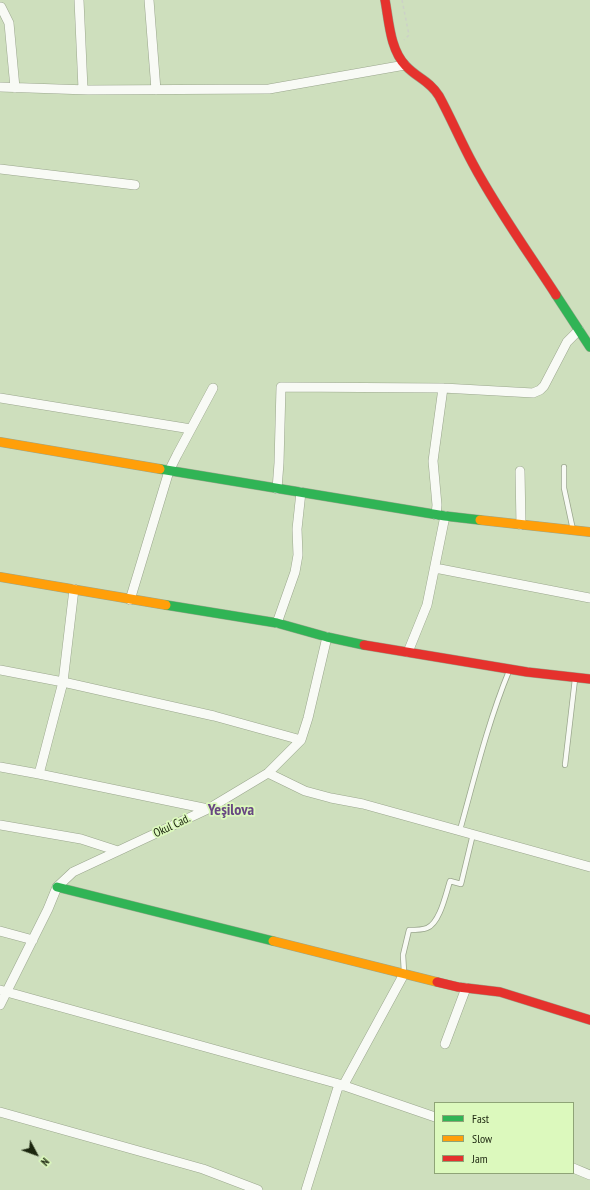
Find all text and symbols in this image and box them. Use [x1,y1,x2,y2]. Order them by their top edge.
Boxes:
district label: Yeşilova [208,800,254,820]
street label: Okul Cad. [151,811,193,841]
legend [434,1102,574,1174]
text: Fast [472,1111,489,1126]
text: Slow [472,1131,492,1146]
north arrow [16,1134,56,1174]
text: Jam [472,1151,488,1166]
text: N [38,1155,52,1169]

